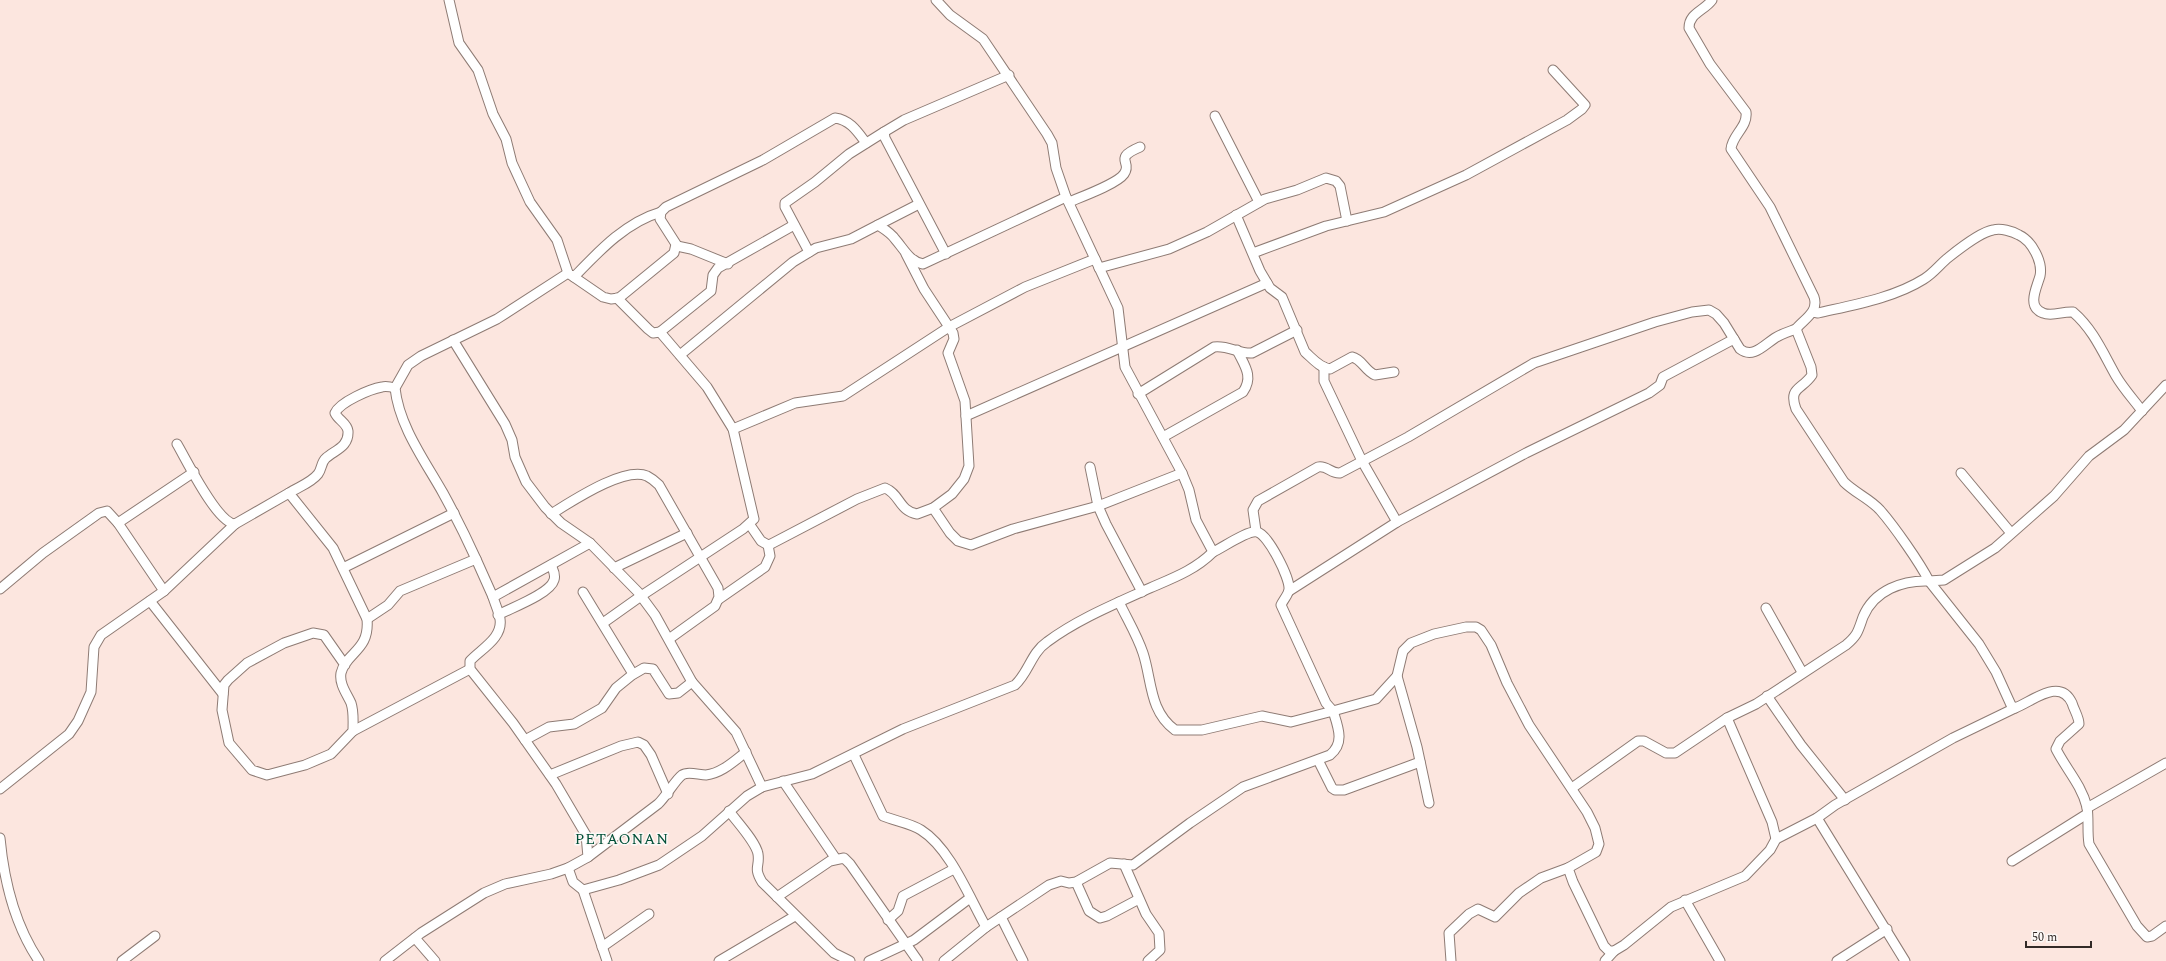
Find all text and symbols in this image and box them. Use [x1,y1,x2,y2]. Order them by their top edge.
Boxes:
district label: PETAONAN [575,828,669,851]
scale bar [2026,923,2091,949]
text: 50 m [2032,928,2057,947]

